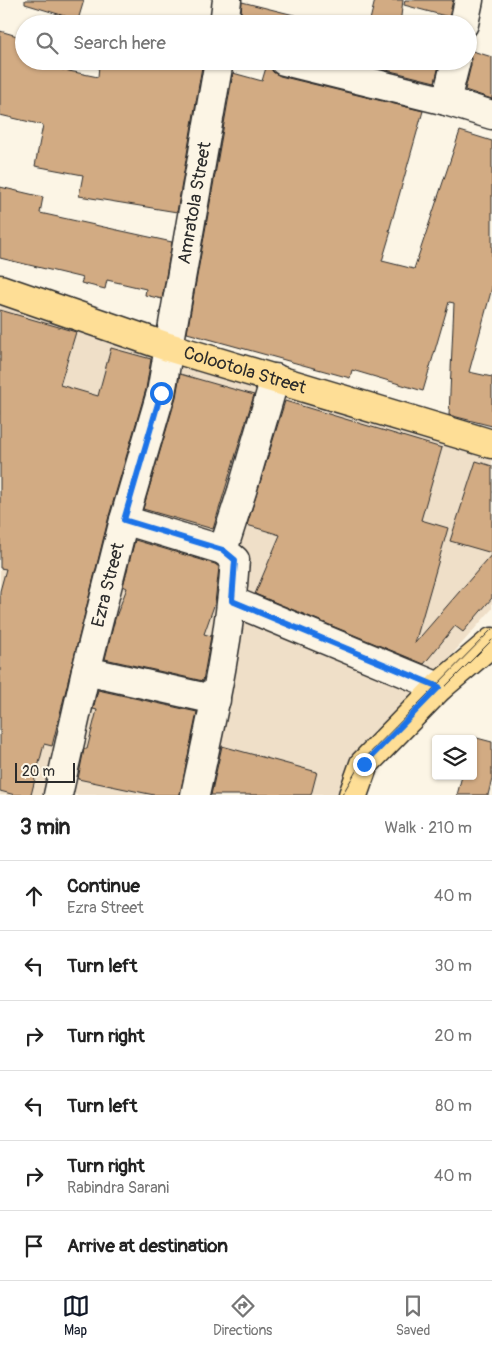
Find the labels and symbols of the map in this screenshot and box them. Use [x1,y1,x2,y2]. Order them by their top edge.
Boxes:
street label: Amratola Street [172,139,216,266]
street label: Colootola Street [181,341,310,399]
route start [150,382,173,405]
street label: Ezra Street [86,539,130,629]
route end [353,753,376,776]
scale bar [15,760,75,783]

